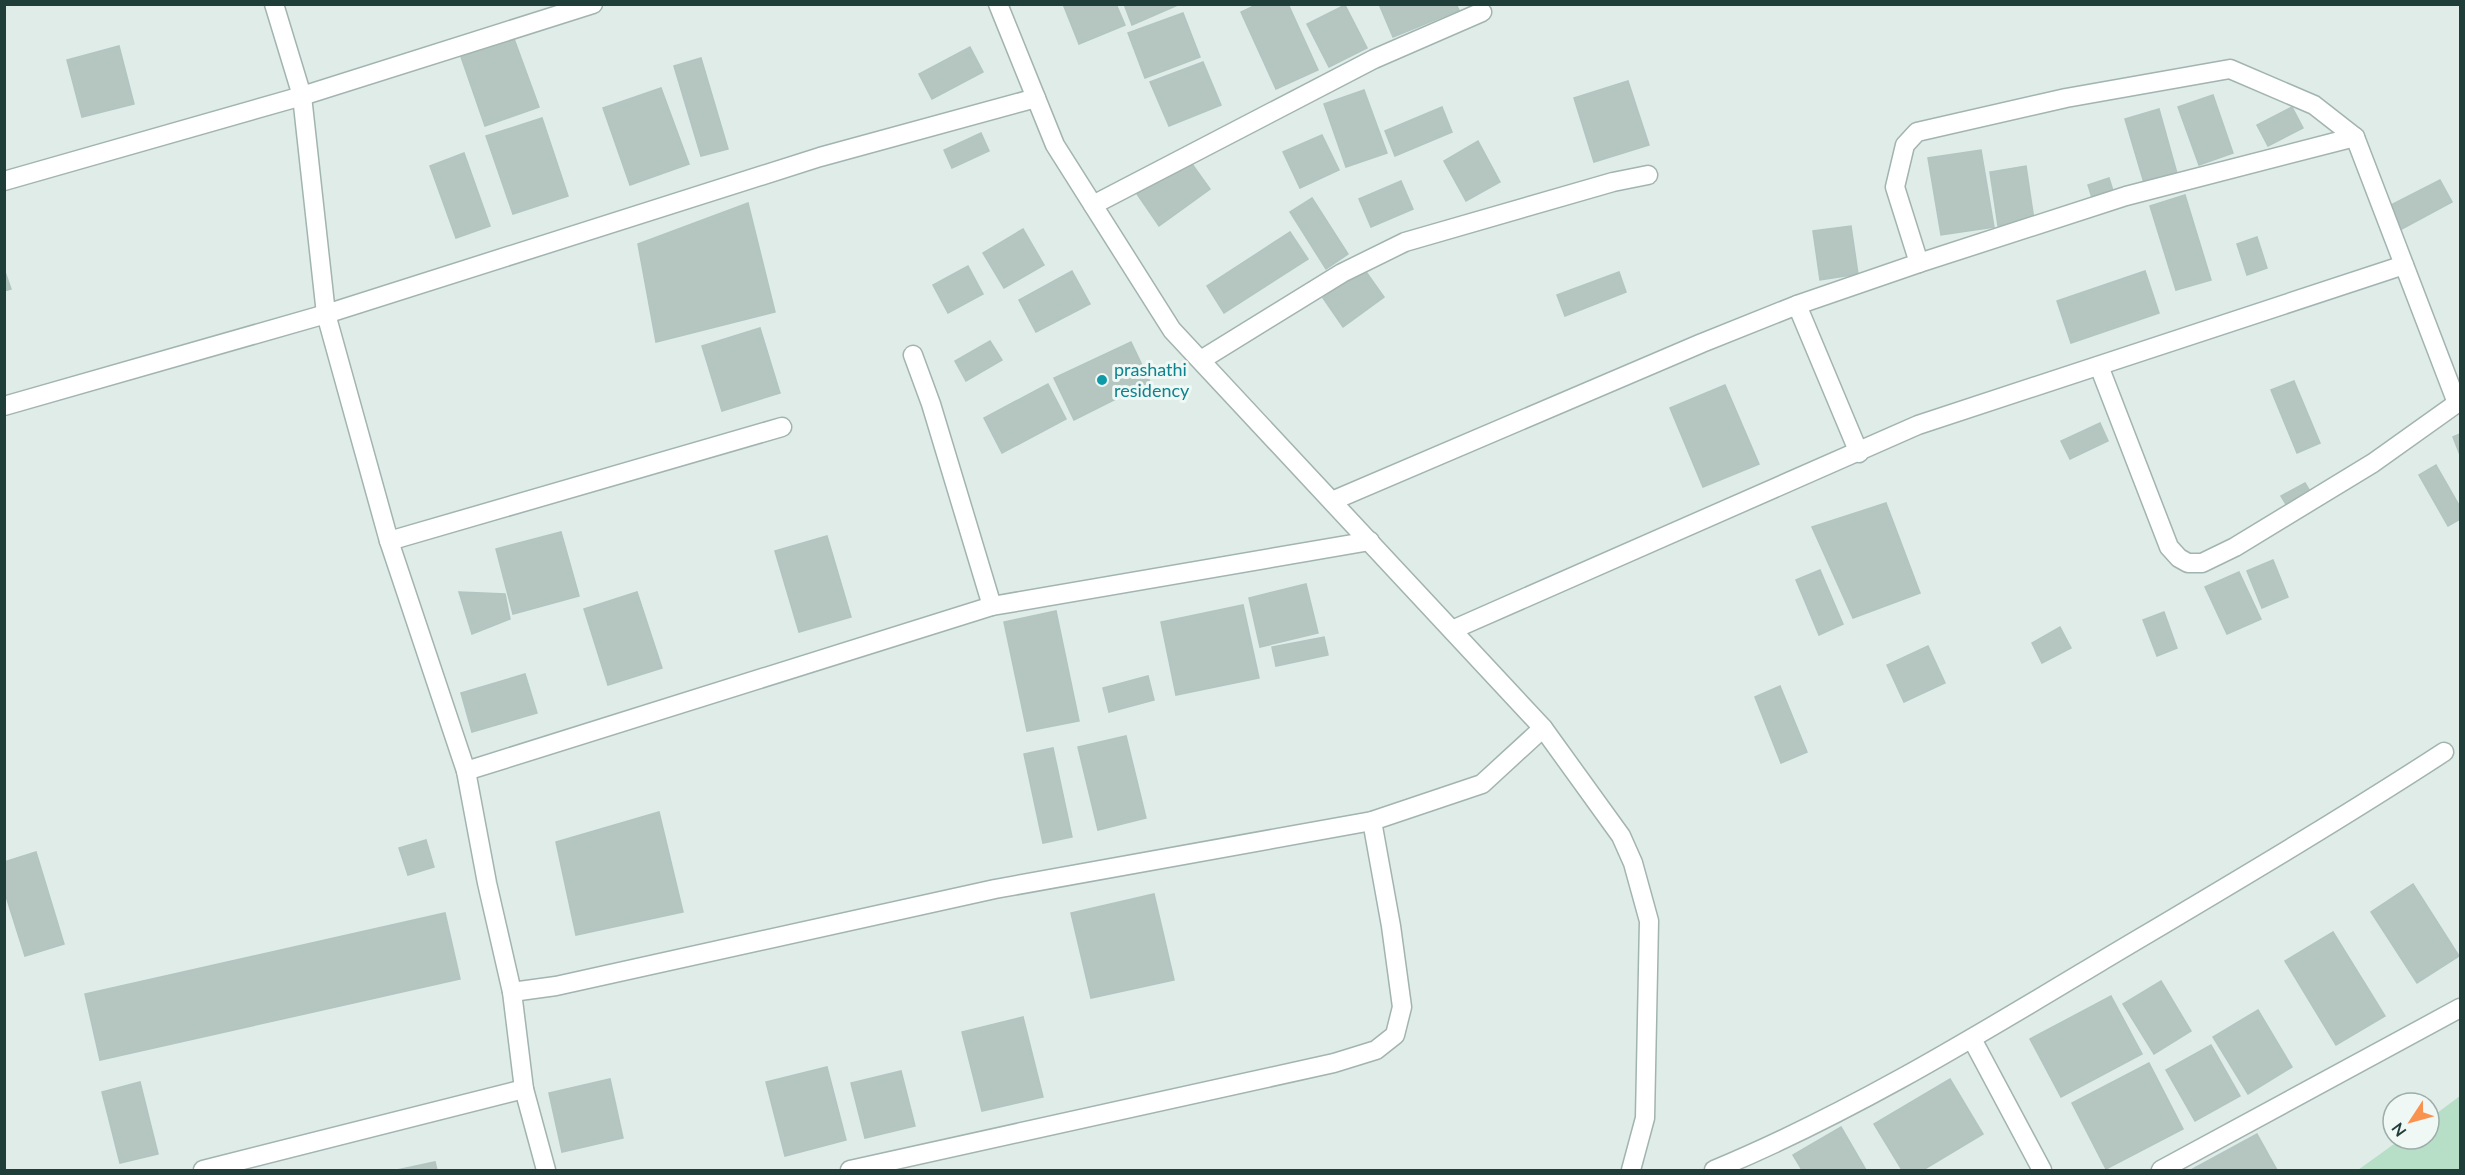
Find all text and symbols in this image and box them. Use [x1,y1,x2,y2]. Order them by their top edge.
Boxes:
place label: prashathi residency [1114,358,1190,401]
marker: prashathi residency [1095,373,1109,387]
north arrow [2381,1091,2441,1151]
text: N [2387,1120,2410,1141]

